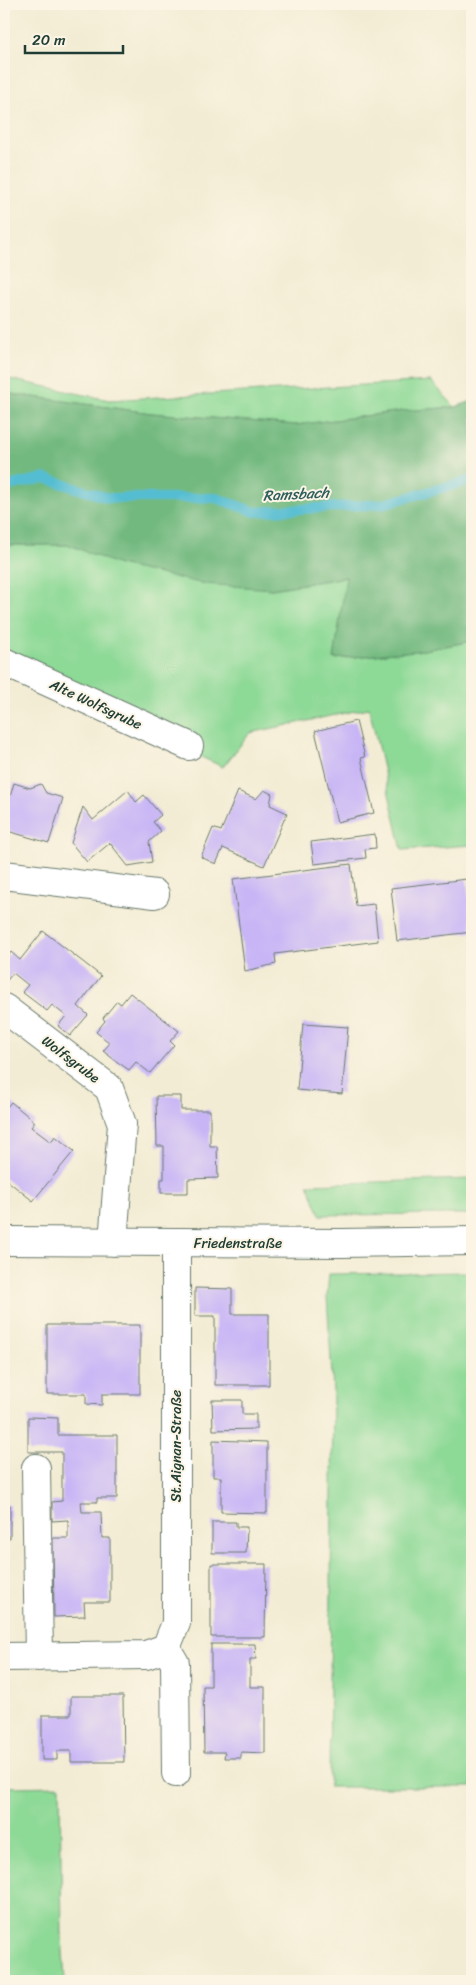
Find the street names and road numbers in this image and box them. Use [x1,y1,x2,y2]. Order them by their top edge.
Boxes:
street label: Alte Wolfsgrube [44,672,146,737]
street label: Wolfsgrube [36,1029,106,1090]
street label: Friedenstraße [194,1231,282,1256]
street label: St.Aignan-Straße [164,1390,189,1502]

